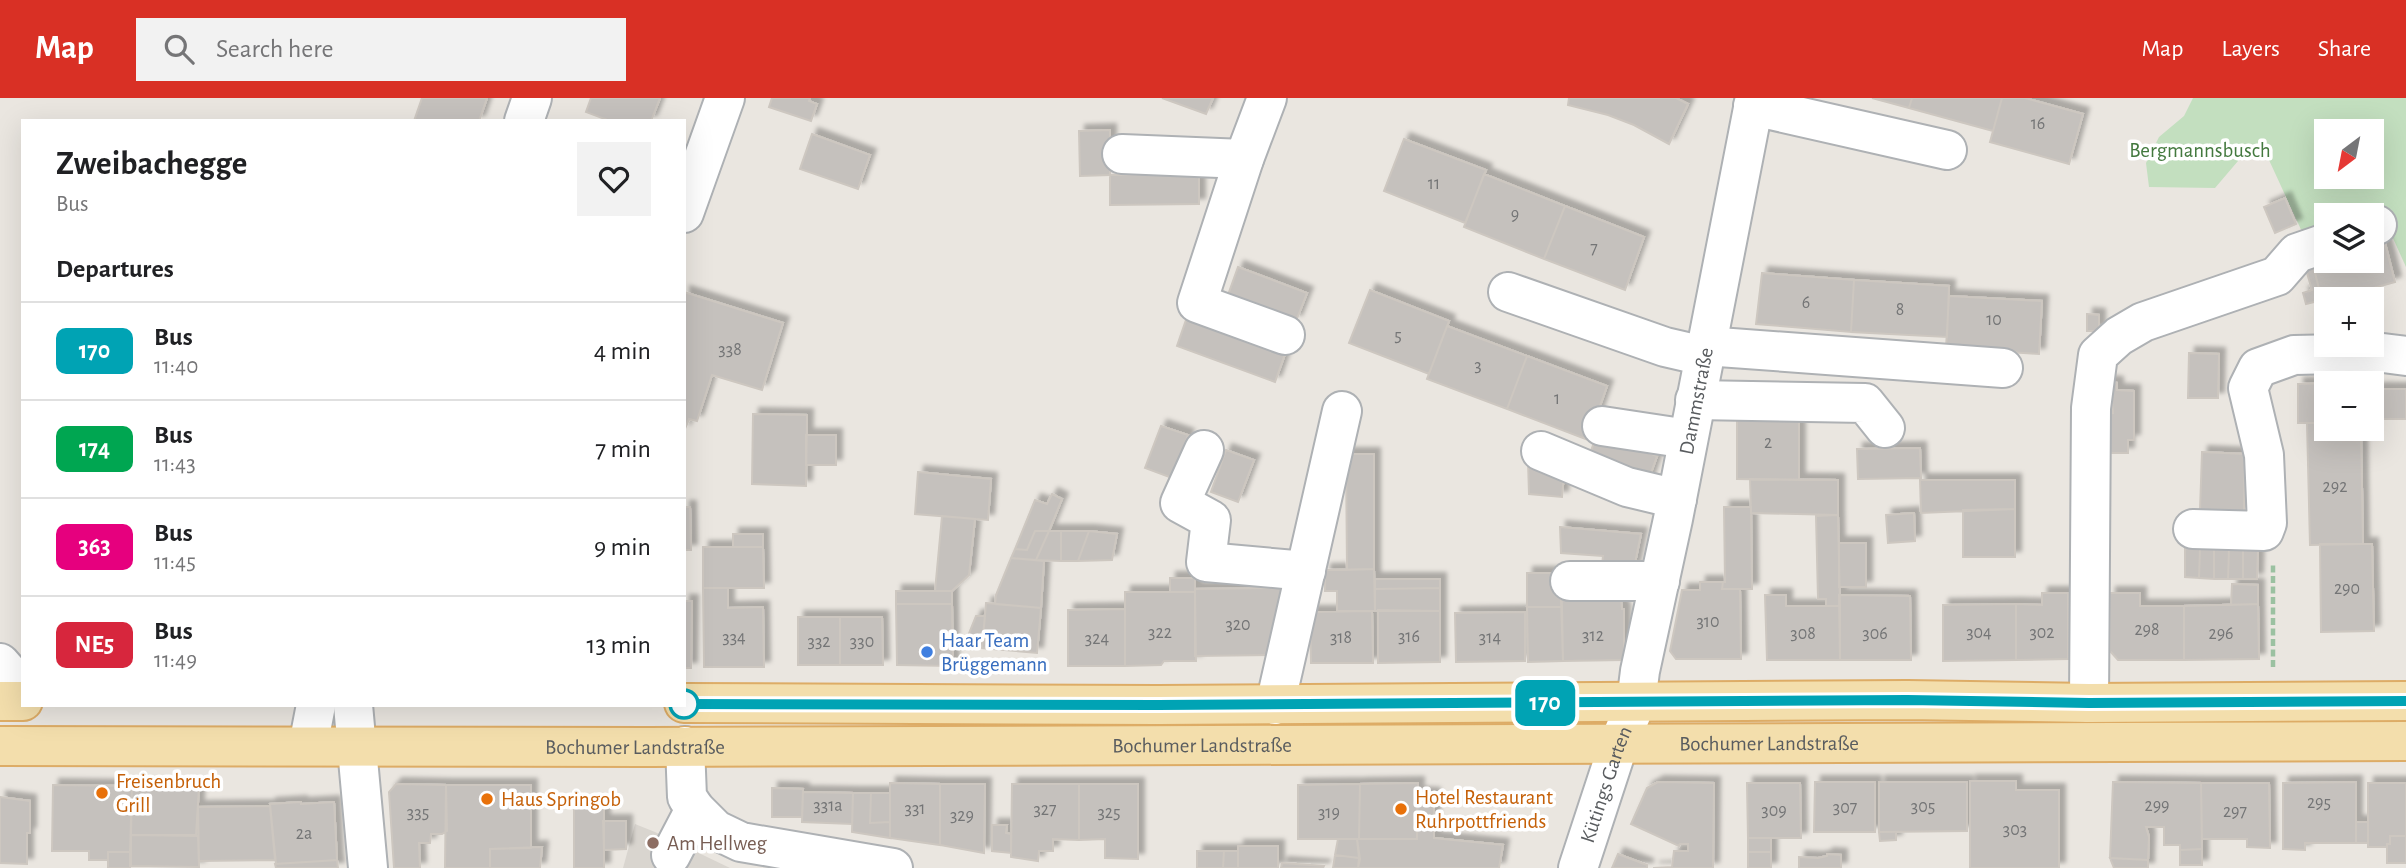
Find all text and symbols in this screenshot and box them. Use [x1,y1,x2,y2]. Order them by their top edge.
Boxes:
search box [136,18,626,81]
icon: search [160,30,198,68]
text: Map [35,32,94,65]
text: Search here [216,36,334,62]
text: Map [2141,37,2183,61]
text: Layers [2221,37,2280,61]
text: Share [2318,37,2371,61]
house number: 16 [2031,115,2045,133]
north arrow [2314,119,2384,189]
map controls [2314,119,2384,441]
park label: Bergmannsbusch [2129,140,2271,161]
button: heart [577,142,651,216]
text: Zweibachegge [56,148,247,181]
house number: 11 [1428,175,1440,193]
text: Bus [56,193,89,216]
button: layers [2314,203,2384,273]
house number: 9 [1511,206,1519,224]
house number: 7 [1590,240,1598,258]
text: Departures [56,256,174,282]
button: + [2314,287,2384,357]
house number: 6 [1802,294,1810,312]
house number: 8 [1896,301,1904,319]
house number: 10 [1986,311,2002,329]
text: Bus [154,324,193,350]
house number: 5 [1394,327,1402,345]
text: 4 min [594,338,651,364]
text: 170 [79,339,110,363]
house number: 338 [718,341,742,359]
street label: Dammstraße [1676,346,1717,456]
text: 11:40 [154,355,198,378]
house number: 3 [1474,357,1482,375]
button: − [2314,371,2384,441]
house number: 1 [1554,390,1560,408]
text: Bus [154,422,193,448]
house number: 2 [1764,434,1772,452]
text: 7 min [595,436,651,462]
text: 174 [79,437,110,461]
text: 11:43 [154,453,196,476]
house number: 292 [2323,478,2347,496]
text: Bus [154,520,193,546]
text: 9 min [594,534,651,560]
text: 363 [78,535,111,559]
text: 11:45 [154,551,196,574]
house number: 290 [2334,580,2360,598]
house number: 310 [1696,613,1720,631]
house number: 320 [1225,616,1251,634]
text: Bus [154,618,193,644]
house number: 298 [2134,621,2160,639]
house number: 322 [1148,624,1172,642]
house number: 304 [1966,624,1992,642]
house number: 302 [2029,624,2055,642]
house number: 308 [1790,625,1816,643]
house number: 306 [1862,625,1888,643]
house number: 296 [2208,625,2234,643]
house number: 312 [1582,627,1604,645]
house number: 316 [1398,628,1420,646]
house number: 334 [722,629,746,647]
house number: 318 [1330,629,1352,647]
house number: 314 [1479,629,1501,647]
place label: Haar Team Brüggemann [941,630,1047,675]
house number: 324 [1085,630,1109,648]
text: 13 min [587,632,651,658]
text: NE5 [75,633,114,657]
house number: 332 [807,633,831,651]
house number: 330 [850,633,874,651]
marker: Haar Team Brüggemann [919,644,935,660]
text: 11:49 [154,649,197,672]
line badge: 170 [1505,680,1585,726]
unlabelled marker [669,689,699,719]
text: 170 [1529,691,1561,715]
street label: Kütings Garten [1577,723,1636,846]
street label: Bochumer Landstraße [1679,733,1859,754]
street label: Bochumer Landstraße [1112,735,1292,756]
street label: Bochumer Landstraße [545,737,725,758]
place label: Freisenbruch Grill [116,771,221,816]
marker: Freisenbruch Grill [94,785,110,801]
place label: Hotel Restaurant Ruhrpottfriends [1415,787,1553,832]
place label: Haus Springob [501,789,621,810]
marker: Haus Springob [479,791,495,807]
house number: 295 [2307,794,2331,812]
house number: 331a [813,797,843,815]
house number: 299 [2144,797,2170,815]
house number: 305 [1911,798,1935,816]
house number: 307 [1833,799,1857,817]
house number: 331 [904,800,926,818]
house number: 327 [1033,801,1057,819]
marker: Hotel Restaurant Ruhrpottfriends [1393,801,1409,817]
house number: 309 [1761,802,1787,820]
house number: 297 [2223,803,2247,821]
house number: 335 [407,804,429,822]
house number: 325 [1097,804,1121,822]
house number: 319 [1318,804,1340,822]
house number: 329 [950,807,974,825]
house number: 303 [2003,821,2027,839]
house number: 2a [296,825,312,843]
place label: Am Hellweg [667,833,768,854]
marker: Am Hellweg [645,835,661,851]

